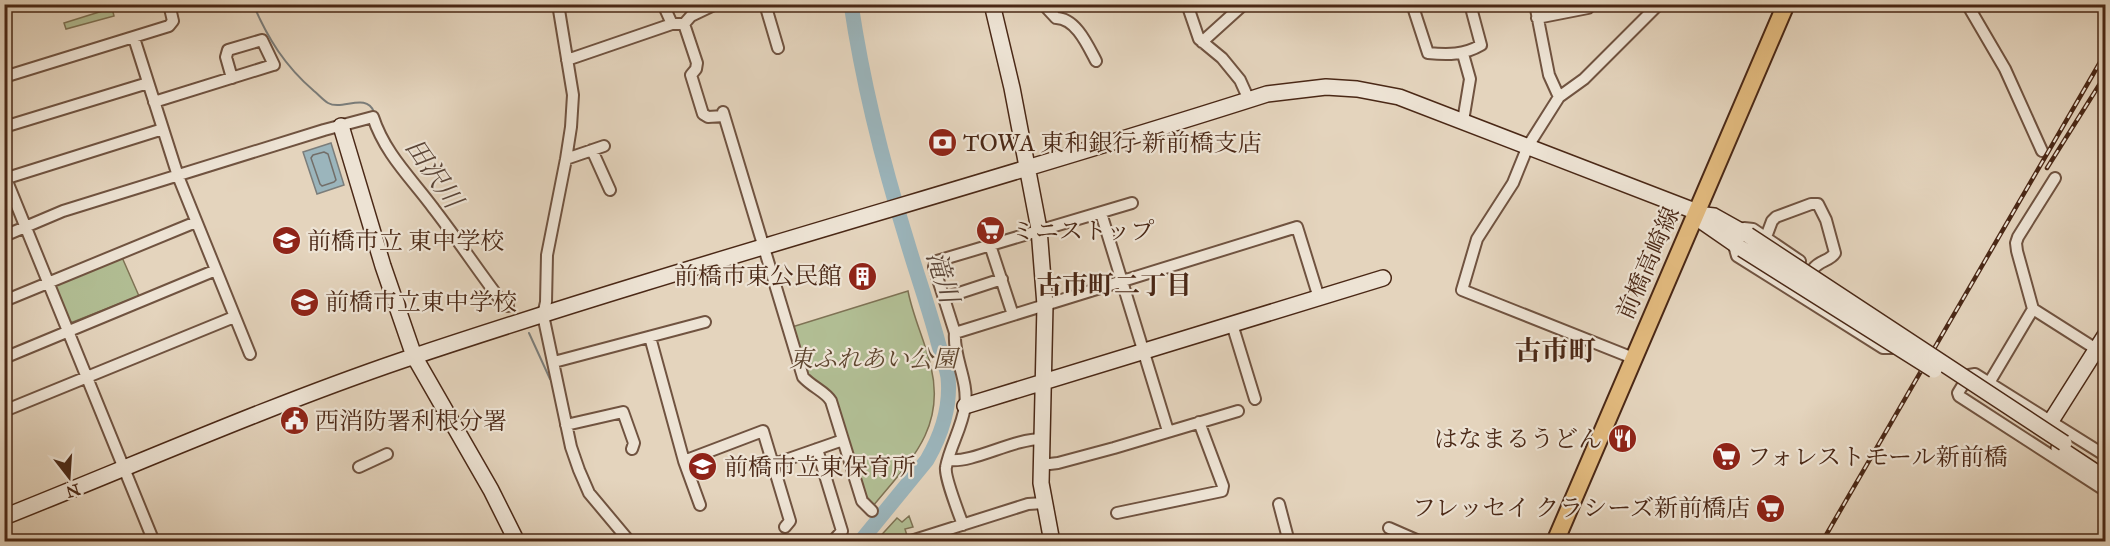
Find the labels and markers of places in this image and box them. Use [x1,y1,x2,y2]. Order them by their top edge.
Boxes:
bank icon: TOWA 東和銀行 新前橋支店 [926,127,958,159]
place label: TOWA 東和銀行 新前橋支店 [963,128,1262,158]
supermarket icon: ミニストップ [974,215,1006,247]
place label: ミニストップ [1011,216,1154,246]
school or university icon: 前橋市立 東中学校 [270,225,302,257]
place label: 前橋市立 東中学校 [307,226,504,256]
building icon: 前橋市東公民館 [847,260,879,292]
place label: 前橋市東公民館 [674,261,842,291]
school or university icon: 前橋市立東中学校 [288,286,320,318]
place label: 前橋市立東中学校 [325,287,517,317]
public building icon: 西消防署利根分署 [278,405,310,437]
place label: 西消防署利根分署 [315,406,507,436]
restaurant icon: はなまるうどん [1607,423,1639,455]
place label: はなまるうどん [1434,424,1602,454]
supermarket icon: フォレストモール新前橋 [1710,441,1742,473]
place label: フォレストモール新前橋 [1747,442,2008,472]
school or university icon: 前橋市立東保育所 [687,451,719,483]
place label: 前橋市立東保育所 [724,452,916,482]
supermarket icon: フレッセイ クラシーズ新前橋店 [1755,492,1787,524]
place label: フレッセイ クラシーズ新前橋店 [1412,493,1750,523]

